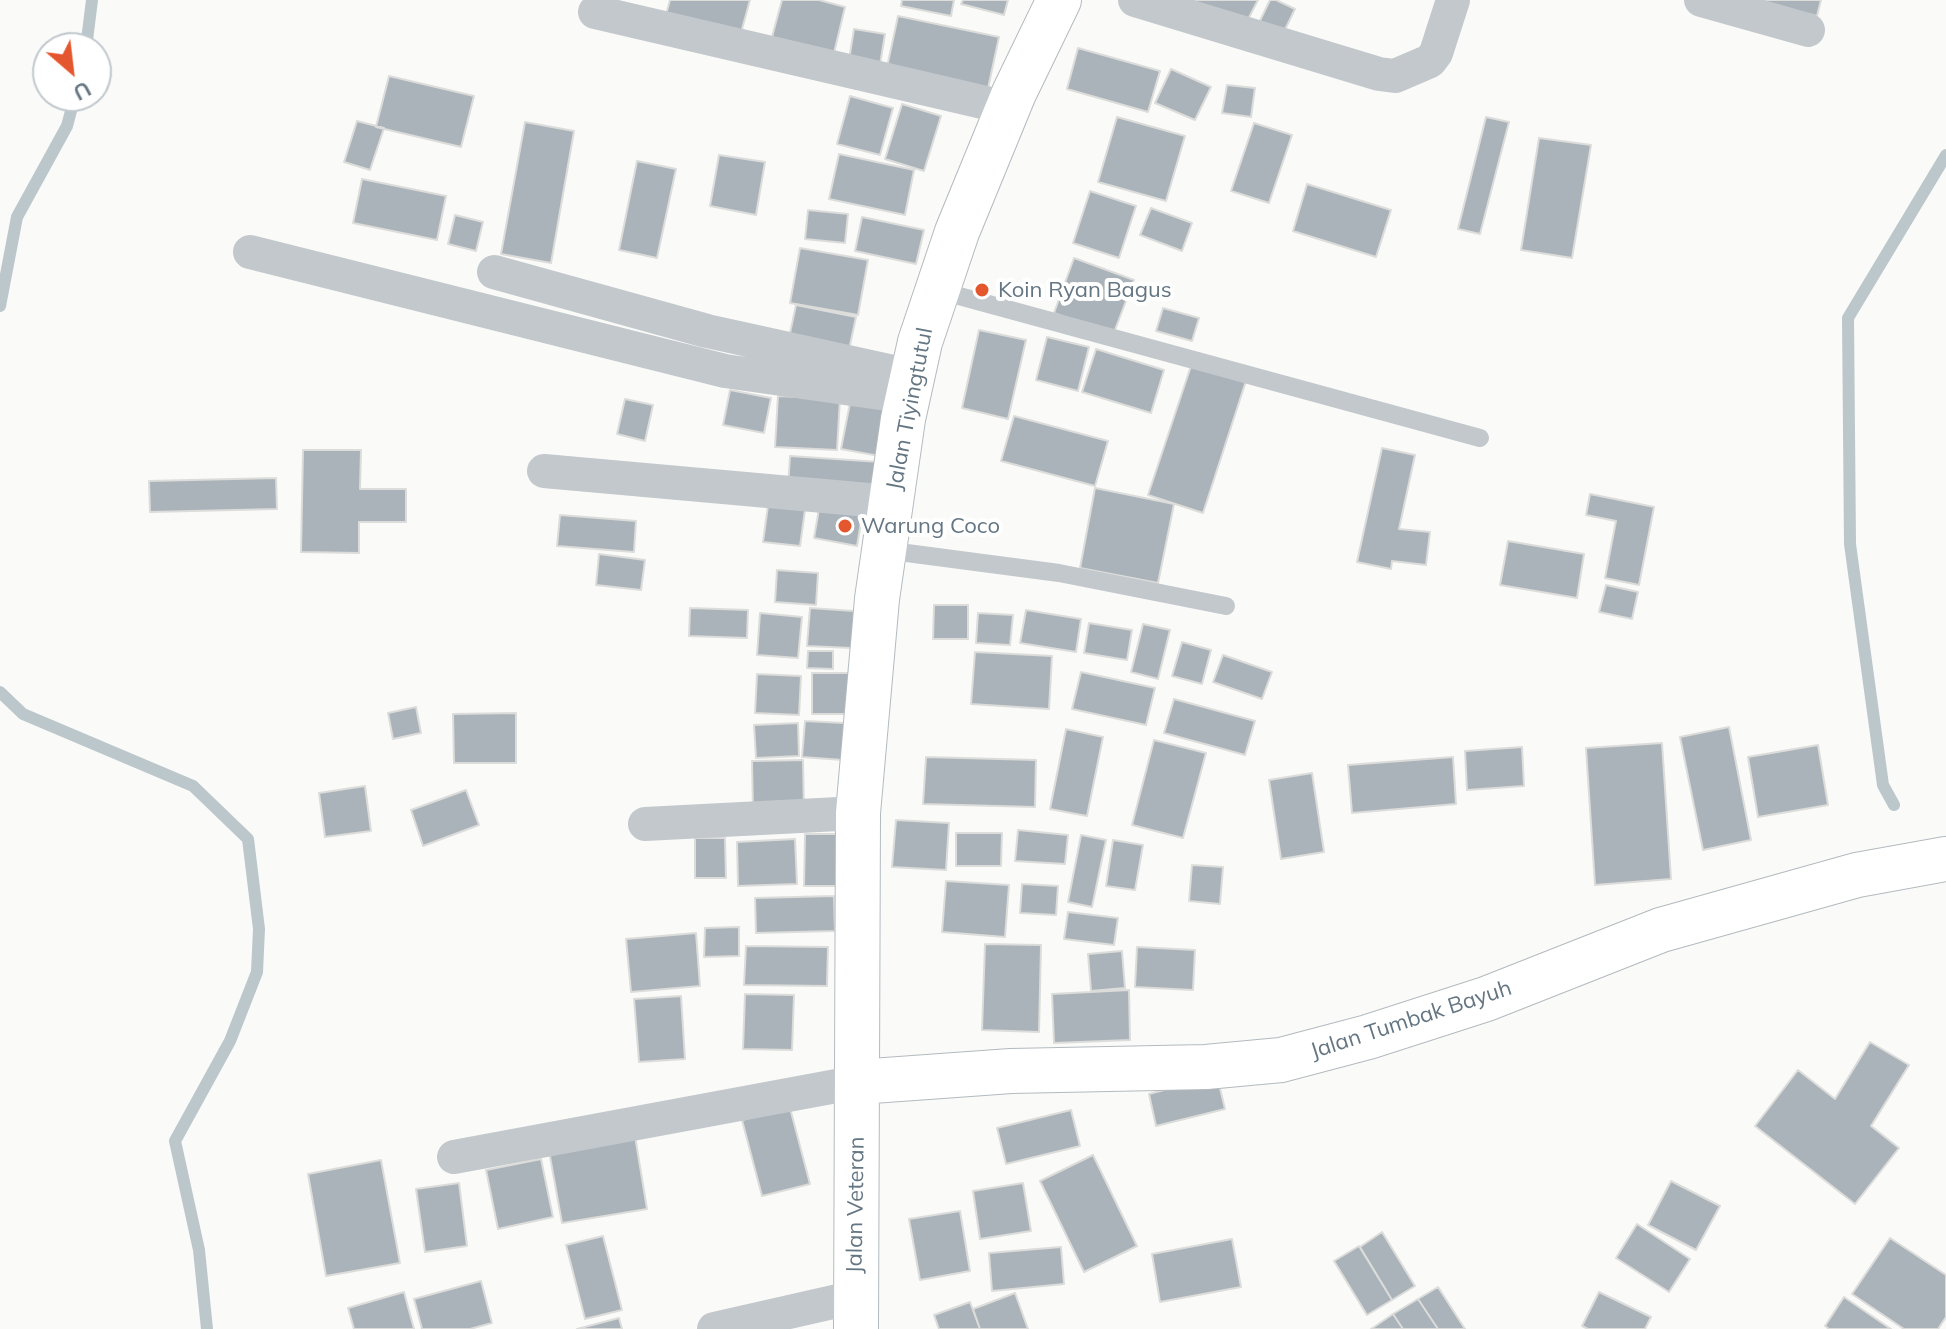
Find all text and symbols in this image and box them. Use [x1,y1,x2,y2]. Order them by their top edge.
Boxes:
north arrow [32,32,112,112]
text: U [69,75,96,108]
place label: Koin Ryan Bagus [998,277,1172,303]
marker: Koin Ryan Bagus [973,281,991,299]
street label: Jalan Tiyingtutul [881,325,939,493]
place label: Warung Coco [861,513,1000,539]
marker: Warung Coco [836,517,854,535]
street label: Jalan Tumbak Bayuh [1307,975,1515,1065]
street label: Jalan Veteran [842,1136,870,1274]

